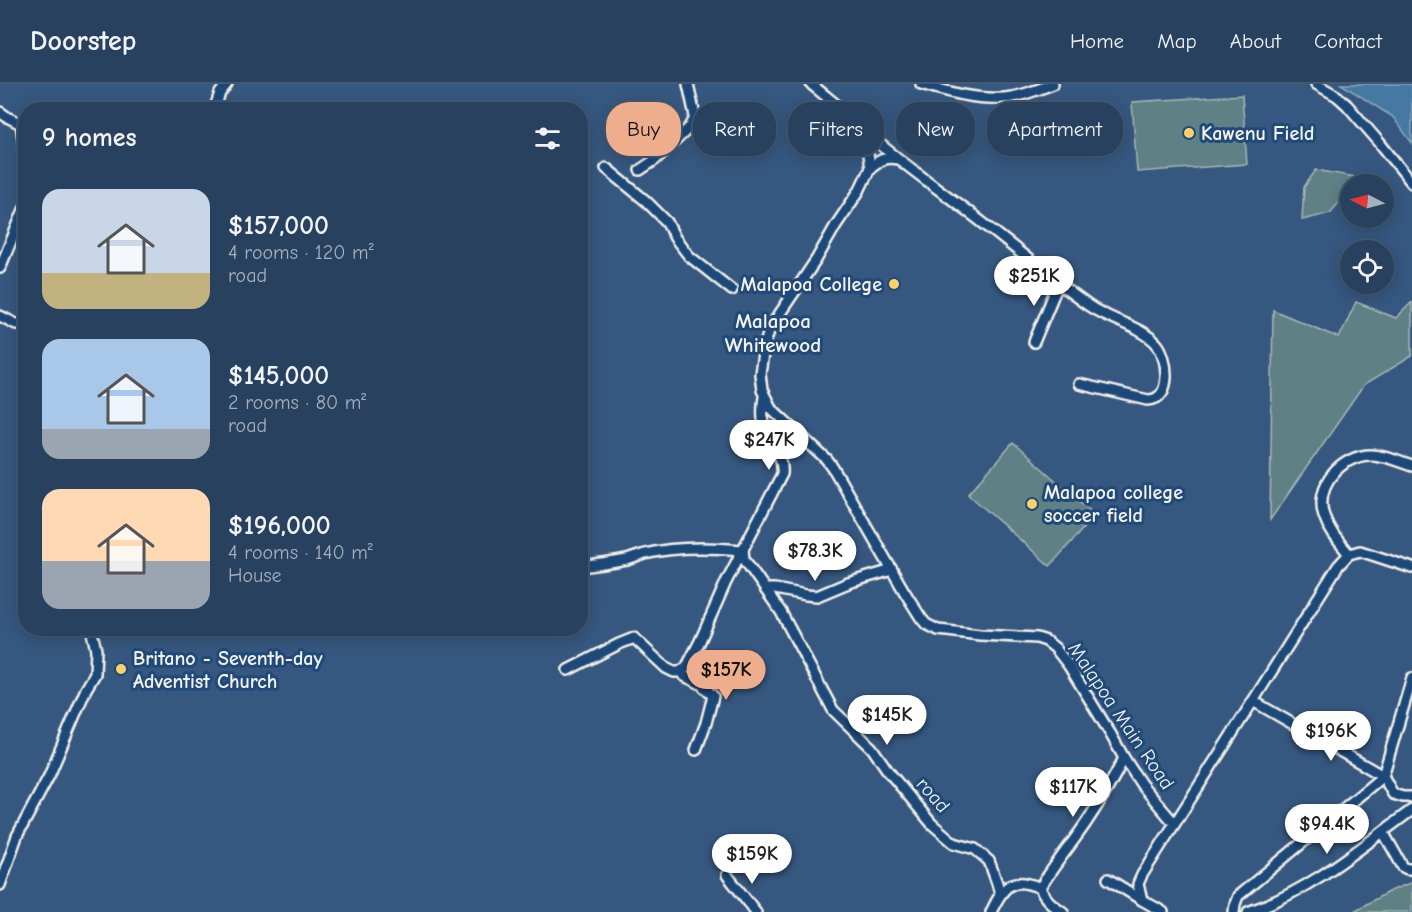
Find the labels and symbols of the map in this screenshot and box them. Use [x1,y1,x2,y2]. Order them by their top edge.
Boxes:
place label: Kawenu Field [1201,122,1314,145]
marker: Kawenu Field [1182,126,1196,140]
north arrow [1340,174,1394,228]
pin: $251K [992,256,1076,307]
place label: Malapoa College [740,273,882,296]
marker: Malapoa College [887,277,901,291]
district label: Malapoa Whitewood [725,309,821,357]
pin: $247K [727,420,811,471]
place label: Malapoa college soccer field [1044,481,1183,527]
marker: Malapoa college soccer field [1025,497,1039,511]
pin: $78.3K [766,531,864,582]
street label: Malapoa Main Road [1063,638,1179,794]
place label: Britano - Seventh-day Adventist Church [133,647,323,693]
pin: $157K [684,650,768,701]
marker: Britano - Seventh-day Adventist Church [114,662,128,676]
pin: $145K [845,695,929,746]
pin: $196K [1289,711,1373,762]
pin: $117K [1031,767,1115,818]
street label: road [911,773,955,817]
pin: $94.4K [1278,804,1376,855]
pin: $159K [710,834,794,885]

